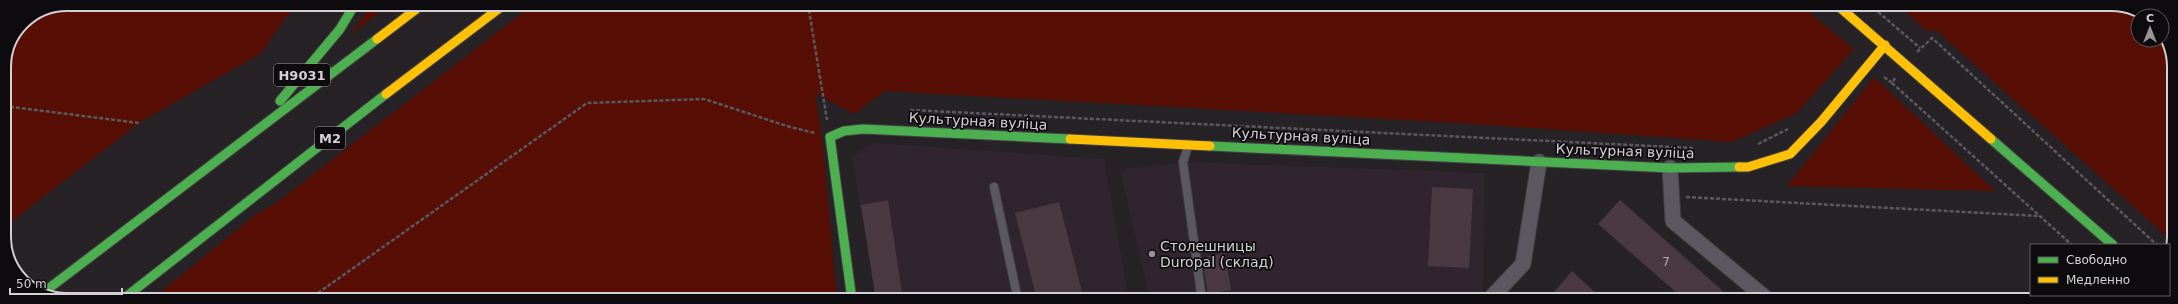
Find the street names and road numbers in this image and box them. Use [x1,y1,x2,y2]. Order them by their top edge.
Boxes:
road number: Н9031 [274,64,330,86]
street label: Культурная вуліца [908,109,1048,133]
street label: Культурная вуліца [1231,124,1371,148]
road number: М2 [315,127,345,149]
street label: Культурная вуліца [1555,141,1695,161]

